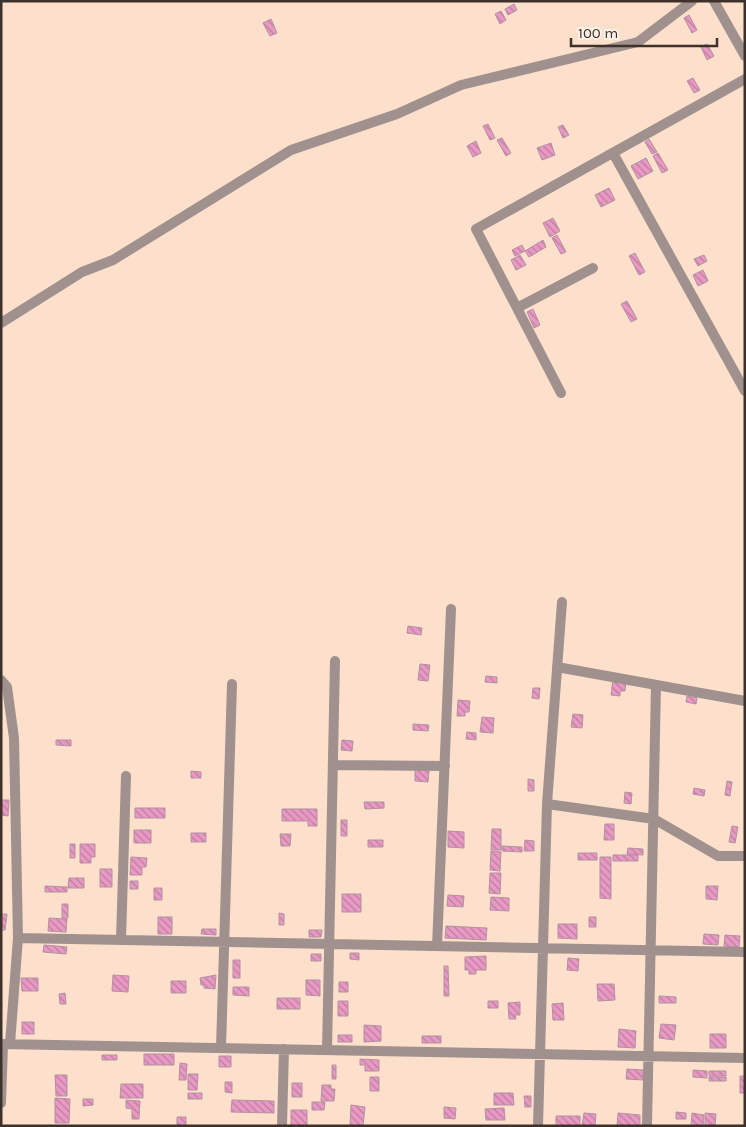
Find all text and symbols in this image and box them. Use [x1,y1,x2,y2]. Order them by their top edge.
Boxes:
scale bar [571,15,717,47]
text: 100 m [578,24,618,42]

